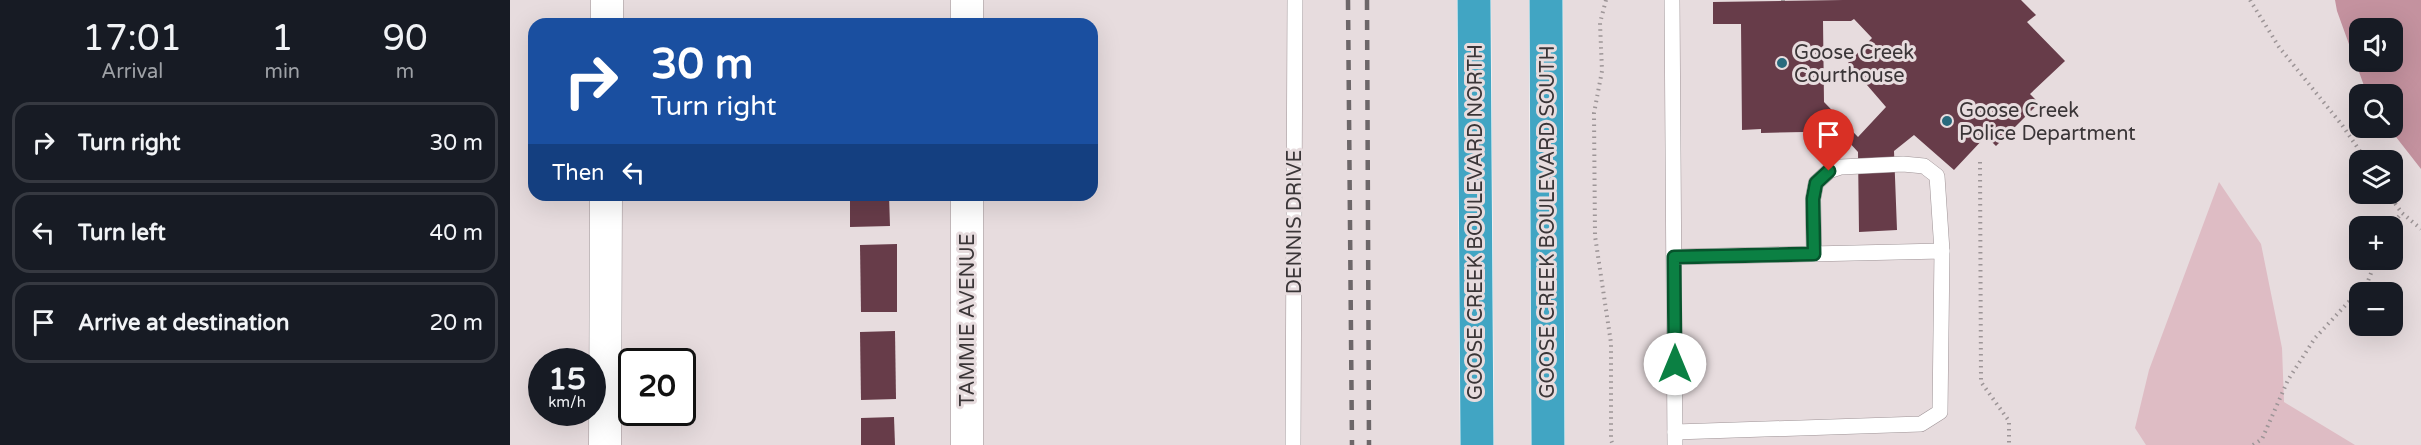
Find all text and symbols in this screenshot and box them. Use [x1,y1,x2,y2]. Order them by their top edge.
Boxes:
text: 17:01 [82,17,182,60]
text: 1 [271,17,294,60]
text: 90 [382,17,428,60]
map controls [2349,18,2403,336]
button: sound [2349,18,2403,72]
text: 30 m [651,39,753,90]
place label: Goose Creek Courthouse [1794,41,1914,88]
icon: right [552,42,630,120]
street label: GOOSE CREEK BOULEVARD NORTH [1464,44,1488,400]
street label: GOOSE CREEK BOULEVARD SOUTH [1536,45,1560,399]
marker: Goose Creek Courthouse [1775,56,1789,70]
text: Arrival [101,60,163,84]
text: min [265,60,300,84]
text: m [396,60,414,84]
button: search [2349,84,2403,138]
text: Turn right [651,90,777,123]
place label: Goose Creek Police Department [1959,99,2136,146]
pin [1803,109,1854,171]
marker: Goose Creek Police Department [1940,114,1954,128]
icon: arrive [1812,118,1845,151]
icon: right [27,126,60,159]
text: Turn right [78,130,180,156]
text: 30 m [429,130,483,156]
street label: DENNIS DRIVE [1283,150,1307,294]
button: layers [2349,150,2403,204]
icon: left [617,156,650,189]
text: Then [552,160,605,186]
icon: left [27,216,60,249]
button: + [2349,216,2403,270]
text: Turn left [78,220,166,246]
text: 40 m [429,220,483,246]
street label: TAMMIE AVENUE [956,234,980,406]
button: − [2349,282,2403,336]
icon: arrive [27,306,60,339]
text: Arrive at destination [78,310,289,336]
text: 20 m [429,310,483,336]
position arrow [1643,332,1707,396]
speed limit sign: 20 [618,348,696,426]
text: 15 [548,361,586,398]
text: km/h [548,393,586,411]

